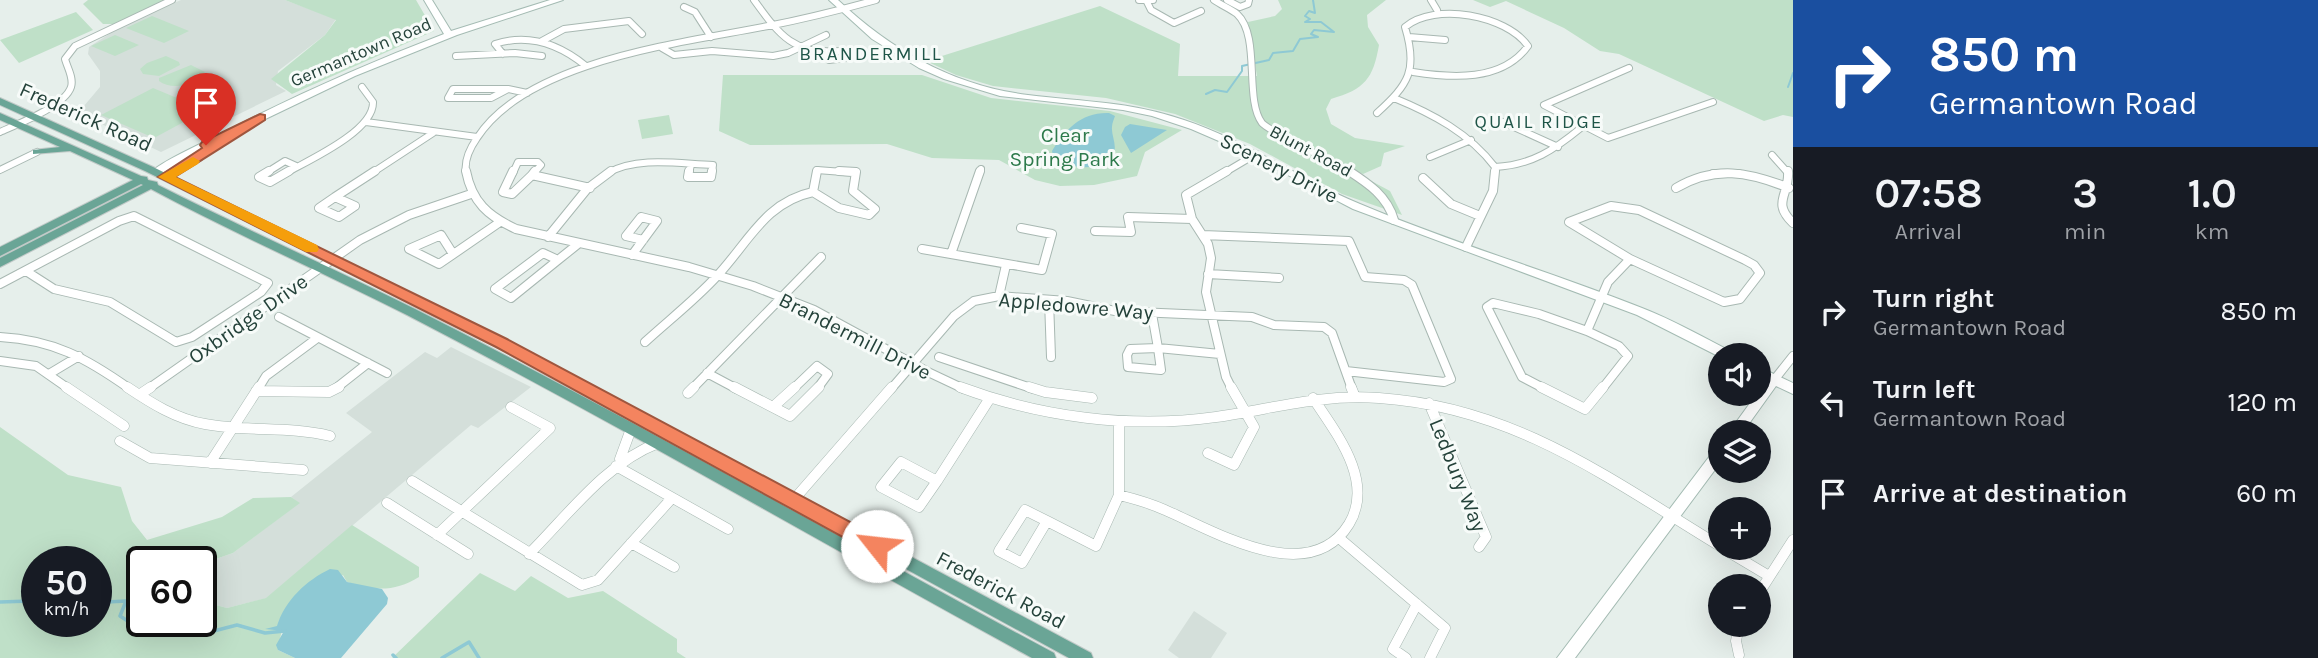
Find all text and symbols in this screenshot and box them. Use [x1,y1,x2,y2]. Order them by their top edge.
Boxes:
street label: Germantown Road [287,12,435,92]
text: 850 m [1929,26,2079,83]
icon: right [1814,28,1905,119]
district label: BRANDERMILL [799,43,943,65]
pin [176,73,236,145]
street label: Frederick Road [16,77,156,157]
icon: arrive [187,84,225,122]
text: Germantown Road [1929,85,2198,122]
district label: QUAIL RIDGE [1475,111,1603,133]
street label: Blunt Road [1266,120,1356,182]
park label: Clear Spring Park [1010,123,1121,171]
street label: Scenery Drive [1216,128,1342,208]
text: 07:58 [1874,168,1983,218]
text: 3 [2072,168,2098,218]
text: 1.0 [2187,168,2237,218]
text: Arrival [1895,218,1962,245]
text: min [2064,218,2106,245]
text: km [2195,218,2229,245]
street label: Oxbridge Drive [184,269,312,369]
text: Turn right [1873,283,1994,314]
street label: Brandermill Drive [775,287,935,385]
street label: Appledowre Way [998,287,1155,325]
icon: right [1814,293,1852,331]
text: 850 m [2220,296,2297,327]
text: Germantown Road [1873,314,2066,341]
map controls [1708,343,1771,637]
button: sound [1708,343,1771,406]
text: Turn left [1873,374,1975,405]
icon: left [1814,384,1852,422]
text: 120 m [2227,387,2297,418]
text: Germantown Road [1873,405,2066,432]
street label: Ledbury Way [1424,415,1492,535]
button: layers [1708,420,1771,483]
icon: arrive [1814,475,1852,513]
text: Arrive at destination [1873,478,2127,509]
text: 60 m [2236,478,2297,509]
button: + [1708,497,1771,560]
position arrow [840,509,914,583]
speed limit sign: 60 [126,546,217,637]
street label: Frederick Road [932,546,1070,634]
text: 50 [45,562,88,603]
button: − [1708,574,1771,637]
text: km/h [44,598,89,620]

